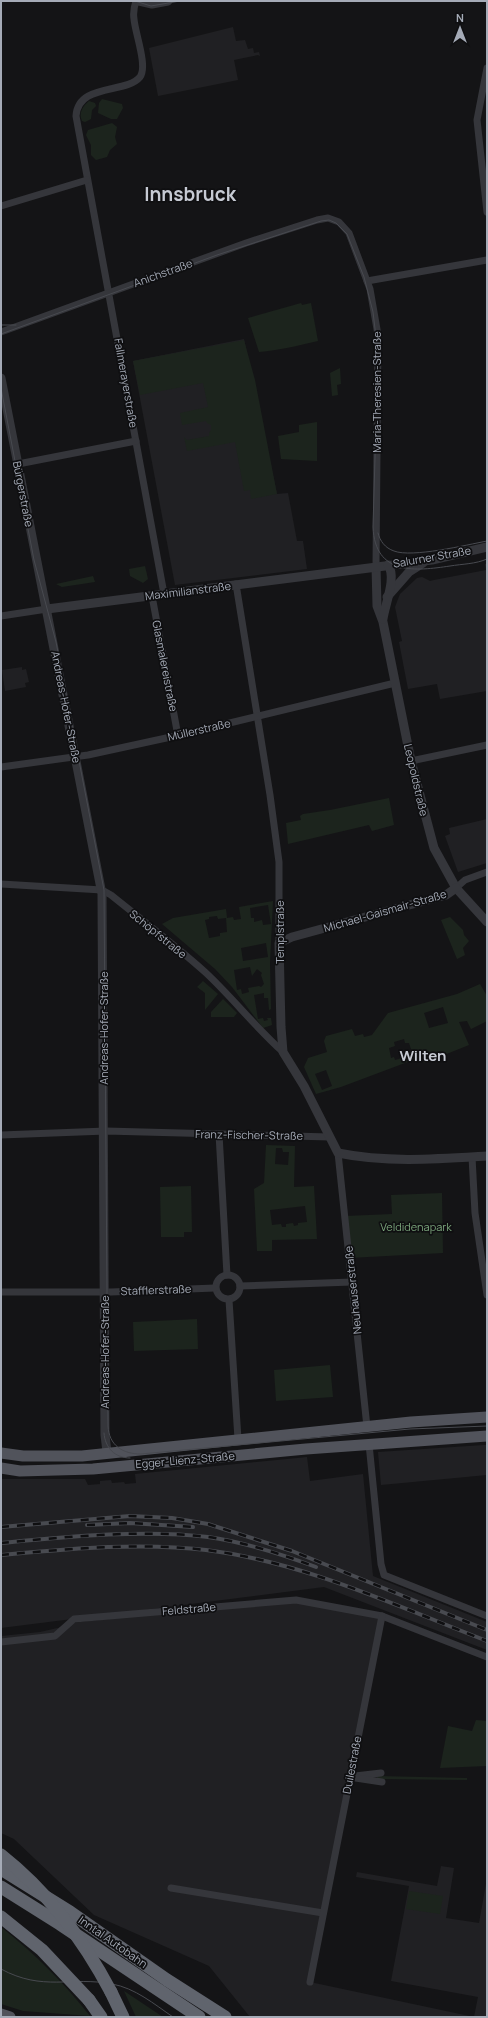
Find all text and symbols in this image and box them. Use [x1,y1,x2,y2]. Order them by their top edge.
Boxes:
north arrow [440,8,480,48]
text: N [456,10,464,25]
district label: Innsbruck [144,181,237,207]
street label: Anichstraße [131,255,195,290]
street label: Maria-Theresien-Straße [369,331,384,453]
street label: Fallmerayerstraße [111,337,142,429]
street label: Bürgerstraße [10,460,37,529]
street label: Salurner Straße [392,542,473,571]
street label: Maximilianstraße [144,578,232,603]
street label: Glasmalereistraße [149,619,182,713]
street label: Andreas-Hofer-Straße [48,650,85,765]
street label: Müllerstraße [166,715,232,744]
street label: Leopoldstraße [401,742,432,818]
street label: Michael-Gaismair-Straße [322,886,449,935]
street label: Templstraße [272,900,287,964]
street label: Schöpfstraße [127,906,190,962]
street label: Andreas-Hofer-Straße [96,971,111,1085]
district label: Wilten [399,1045,447,1066]
street label: Franz-Fischer-Straße [195,1126,304,1143]
park label: Veldidenapark [380,1219,452,1234]
street label: Neuhauserstraße [340,1245,365,1335]
street label: Stafflerstraße [120,1281,192,1298]
street label: Andreas-Hofer-Straße [97,1295,112,1409]
street label: Egger-Lienz-Straße [135,1448,236,1471]
street label: Feldstraße [161,1599,217,1618]
street label: Duilestraße [339,1734,365,1795]
street label: Inntal Autobahn [76,1912,151,1971]

